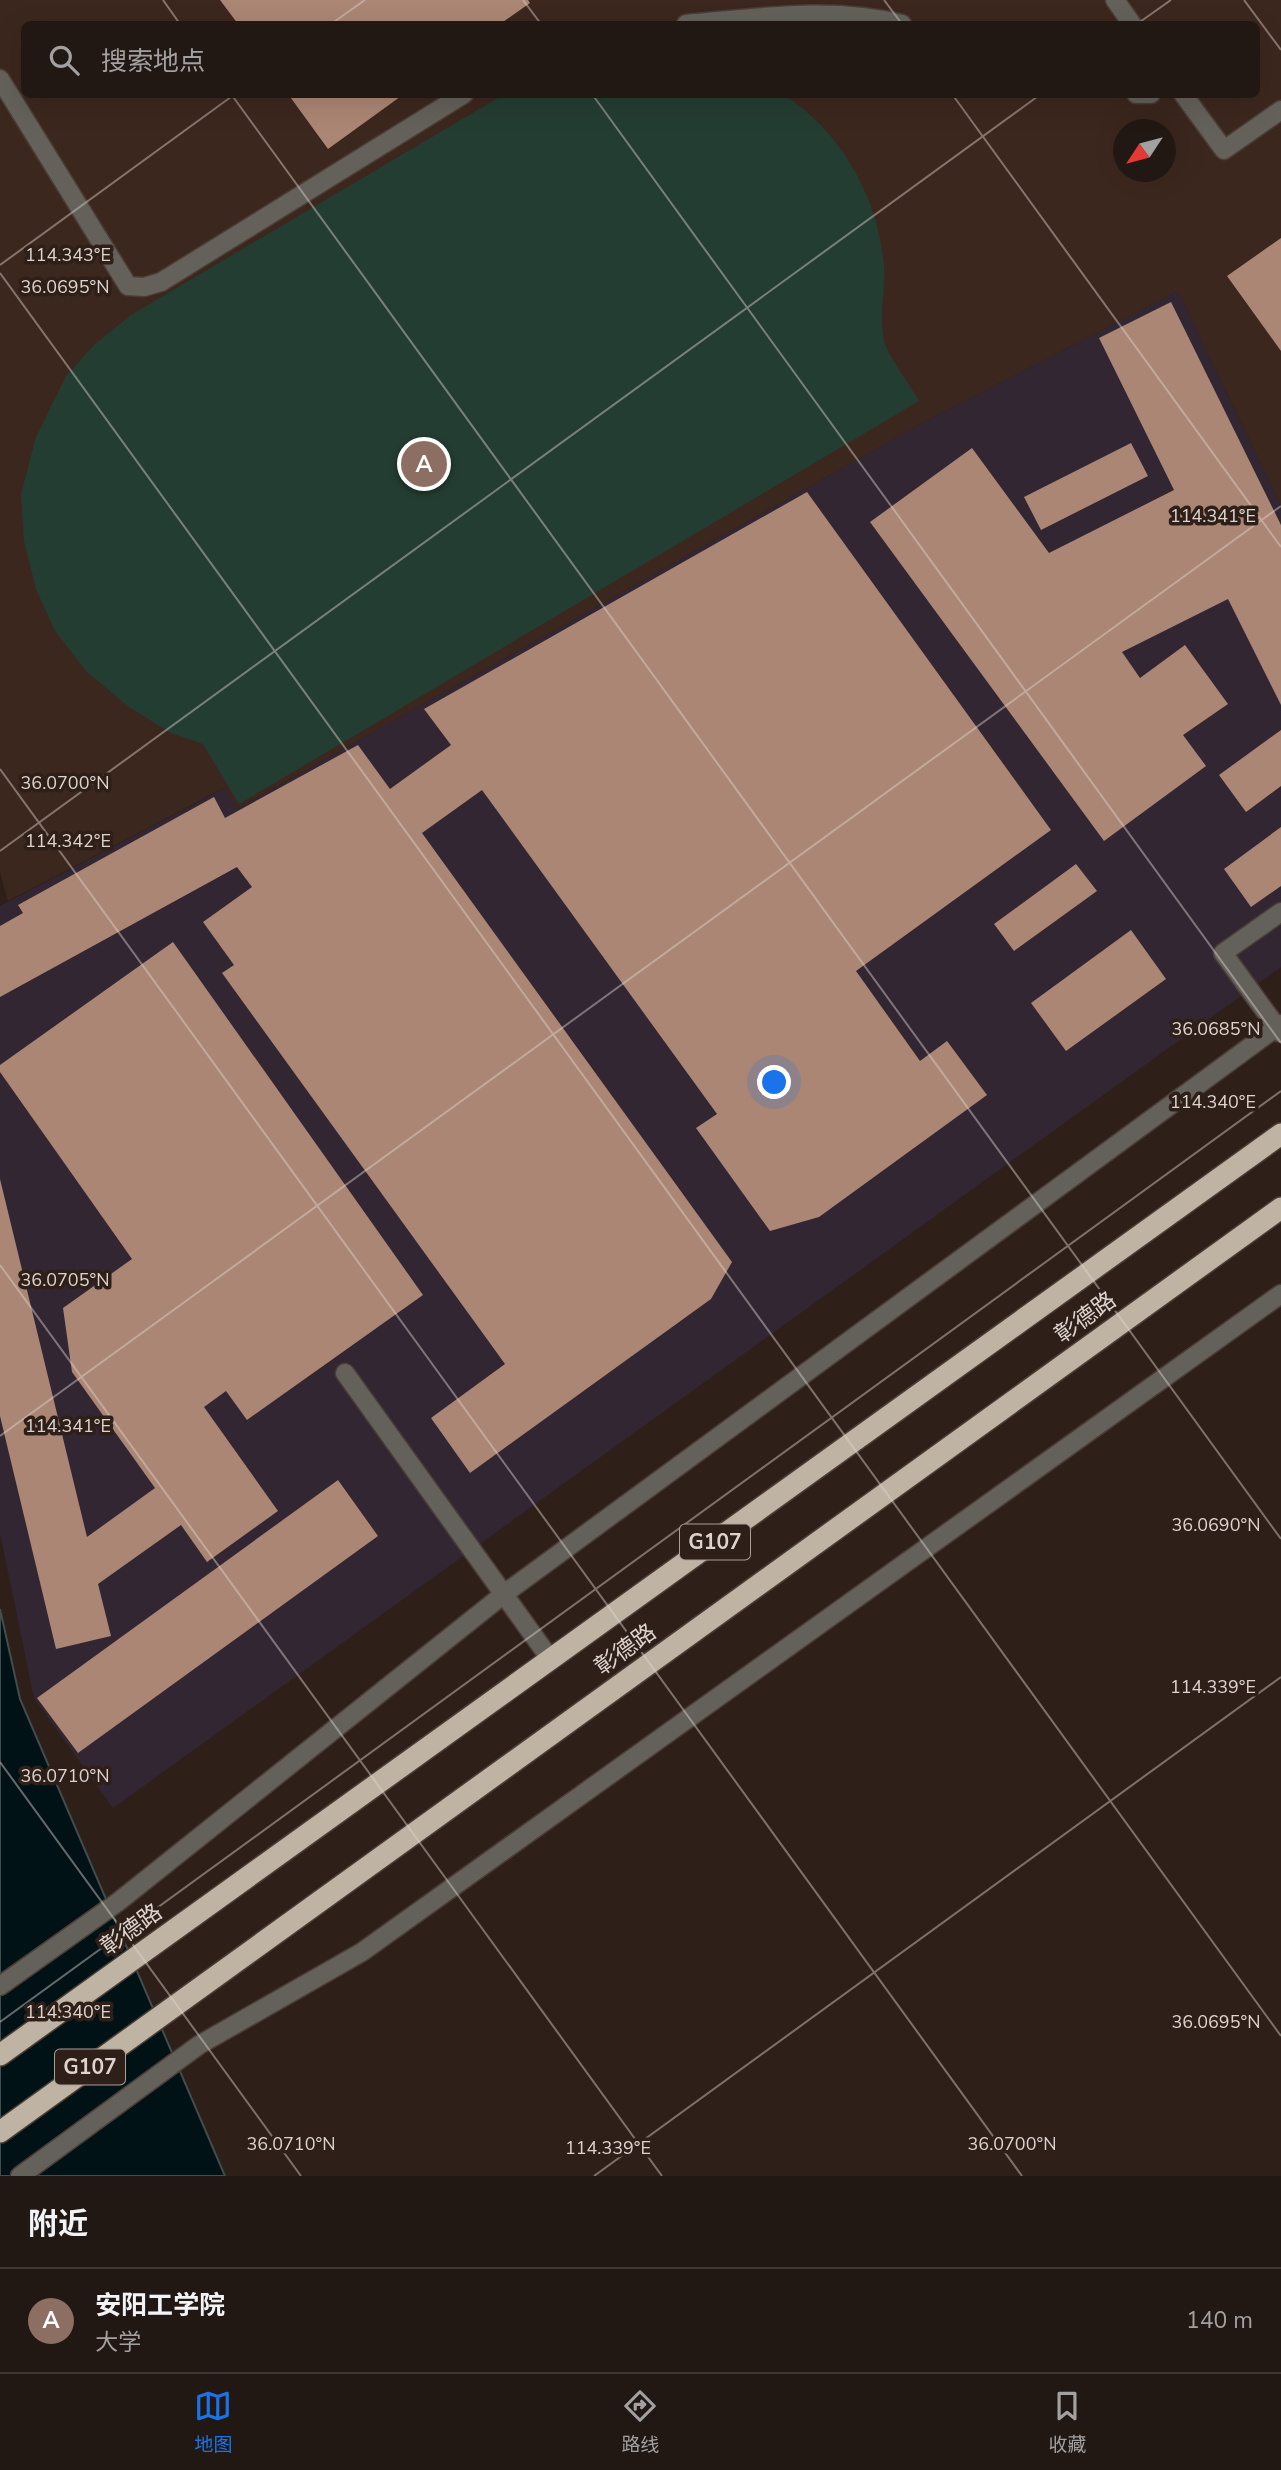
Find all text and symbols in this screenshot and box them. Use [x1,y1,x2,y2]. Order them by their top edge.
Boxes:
search box [21,21,1260,98]
icon: search [45,41,83,79]
text: 搜索地点 [101,44,205,79]
north arrow [1113,119,1176,182]
text: 114.343°E [25,243,111,267]
text: 36.0695°N [21,275,109,299]
pin: A [401,438,447,490]
text: 114.341°E [1170,504,1256,528]
text: 36.0700°N [21,771,109,795]
text: 114.342°E [25,829,111,853]
text: 36.0685°N [1172,1017,1260,1041]
your location [757,1065,791,1099]
text: 114.340°E [1170,1090,1256,1114]
text: 36.0705°N [21,1268,109,1292]
street label: 彰德路 [1048,1285,1122,1350]
text: 114.341°E [25,1414,111,1438]
text: 36.0690°N [1172,1513,1260,1537]
road number: G107 [680,1524,750,1560]
street label: 彰德路 [588,1617,662,1682]
text: 114.339°E [1170,1675,1256,1699]
text: 36.0710°N [21,1764,109,1788]
street label: 彰德路 [94,1897,168,1962]
text: 114.340°E [25,2000,111,2024]
text: 36.0695°N [1172,2010,1260,2034]
road number: G107 [55,2050,125,2084]
text: 36.0710°N [247,2132,335,2156]
text: 36.0700°N [968,2132,1056,2156]
text: 114.339°E [565,2136,651,2160]
text: 附近 [28,2204,88,2245]
text: 安阳工学院 [95,2288,225,2323]
text: A [42,2305,60,2336]
text: 140 m [1186,2305,1253,2336]
text: 大学 [95,2327,141,2358]
tab: 地图 [194,2387,233,2458]
tab: 路线 [621,2387,660,2458]
tab: 收藏 [1048,2387,1087,2458]

